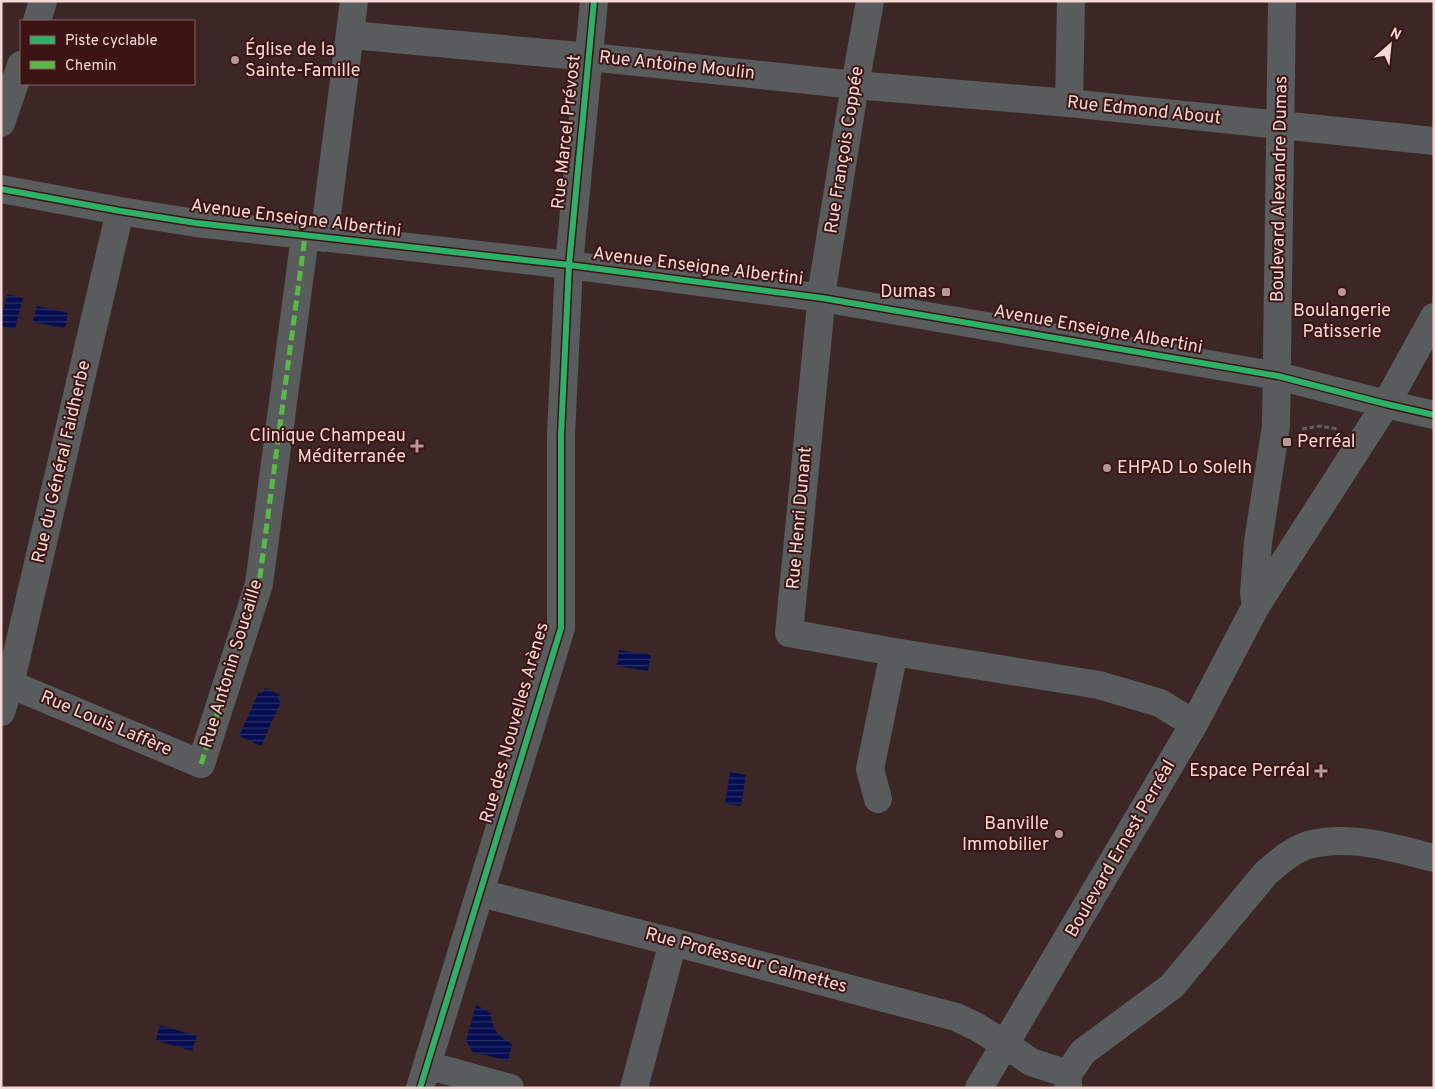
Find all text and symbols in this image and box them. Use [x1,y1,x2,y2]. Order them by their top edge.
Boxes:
legend [20,20,195,85]
north arrow [1365,20,1415,70]
text: N [1387,25,1404,45]
text: Piste cyclable [65,32,158,51]
place label: Église de la Sainte-Famille [245,37,360,83]
street label: Rue Antoine Moulin [598,46,756,86]
marker: Église de la Sainte-Famille [229,54,241,66]
street label: Rue Marcel Prévost [547,54,587,210]
text: Chemin [65,57,117,76]
street label: Rue François Coppée [820,65,870,235]
street label: Boulevard Alexandre Dumas [1267,76,1293,302]
street label: Rue Edmond About [1066,91,1222,131]
street label: Avenue Enseigne Albertini [189,195,403,243]
street label: Avenue Enseigne Albertini [591,243,805,291]
place label: Dumas [880,281,936,304]
marker: Dumas [940,286,952,298]
marker: Boulangerie Patisserie [1336,286,1348,298]
street label: Avenue Enseigne Albertini [992,300,1204,360]
place label: Boulangerie Patisserie [1293,300,1391,344]
street label: Rue du Général Faidherbe [27,358,97,566]
place label: Clinique Champeau Méditerranée [250,425,406,469]
place label: Perréal [1297,431,1356,454]
marker: Perréal [1281,436,1293,448]
marker: Clinique Champeau Méditerranée [410,439,424,453]
street label: Rue Henri Dunant [782,446,818,590]
place label: EHPAD Lo Solelh [1117,457,1252,480]
marker: EHPAD Lo Solelh [1101,462,1113,474]
street label: Rue Antonin Soucaille [195,577,269,751]
street label: Rue des Nouvelles Arènes [475,620,555,826]
street label: Rue Louis Laffère [37,686,175,762]
street label: Boulevard Ernest Perréal [1061,756,1181,942]
place label: Espace Perréal [1189,760,1310,783]
marker: Espace Perréal [1314,764,1328,778]
place label: Banville Immobilier [962,813,1049,857]
marker: Banville Immobilier [1053,828,1065,840]
street label: Rue Professeur Calmettes [642,923,850,999]

